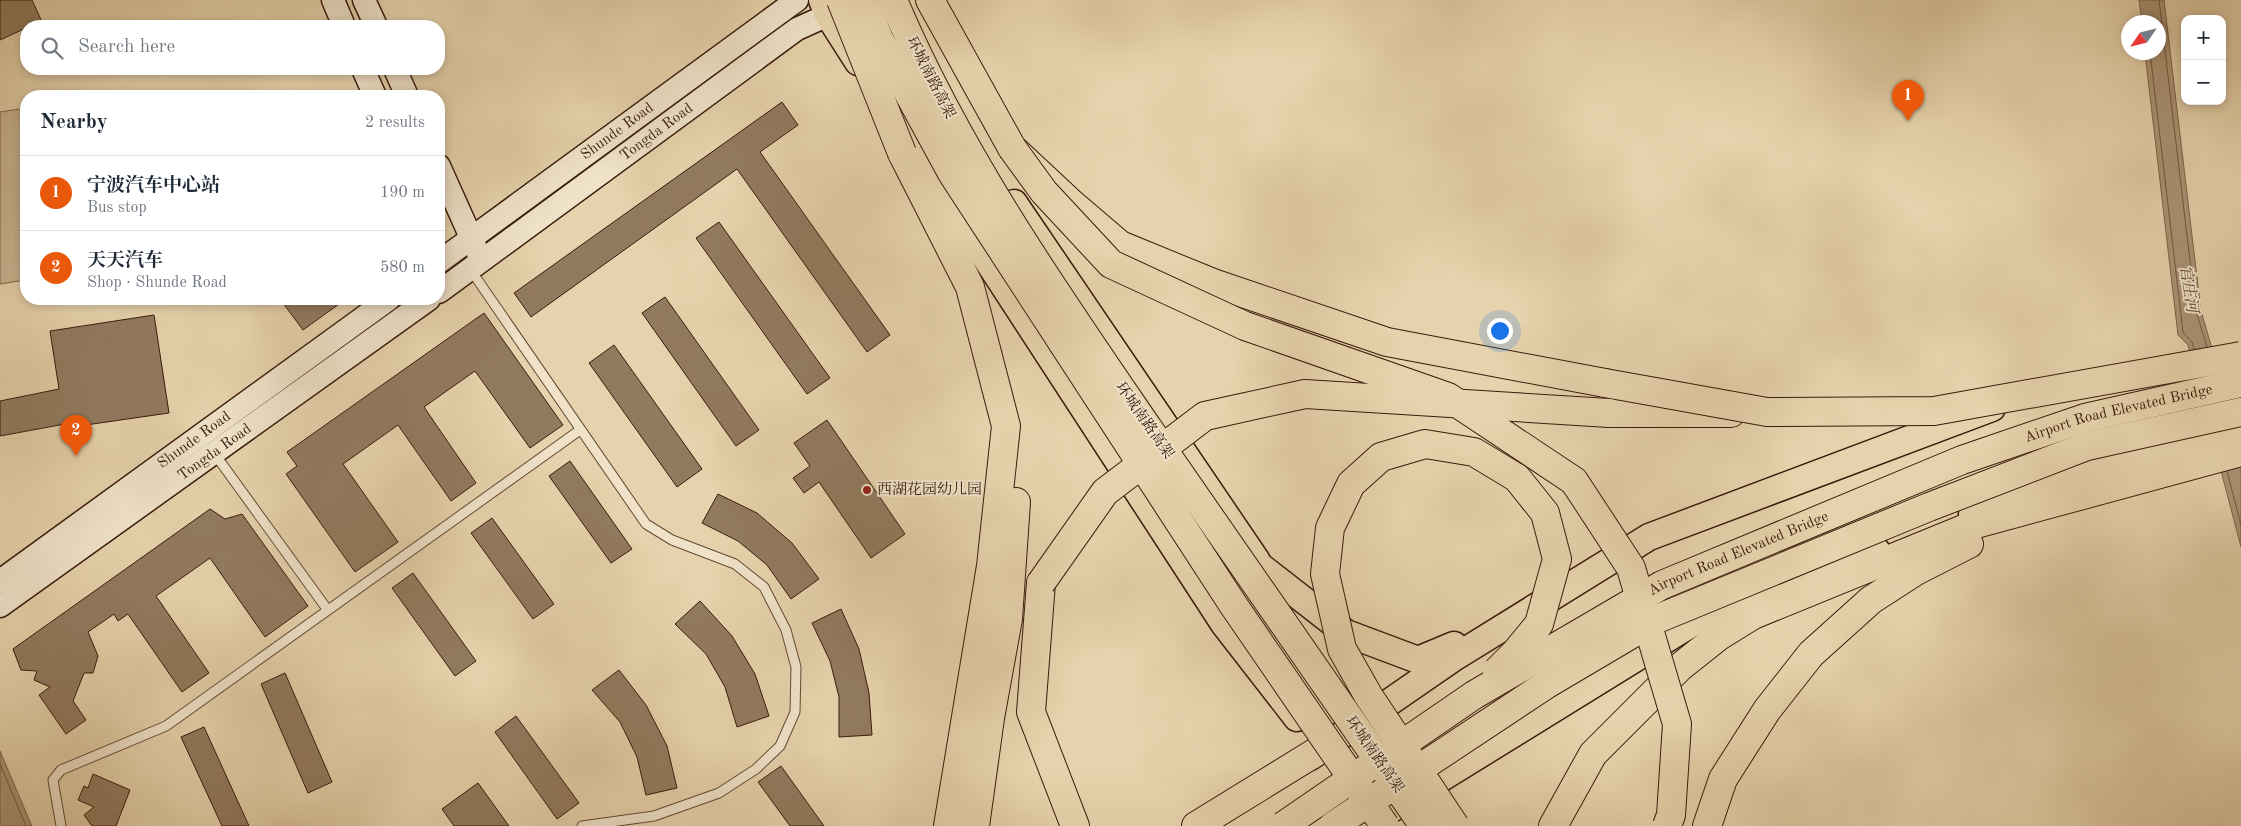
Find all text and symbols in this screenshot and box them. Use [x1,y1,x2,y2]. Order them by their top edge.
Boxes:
north arrow [2121,15,2166,60]
map controls [2181,15,2226,105]
button: + [2181,15,2226,60]
search box [20,20,445,75]
icon: search [38,34,66,62]
street label: 环城南路高架 [903,34,959,122]
text: Search here [78,38,175,57]
button: − [2181,60,2226,105]
pin: 1 [1892,80,1924,121]
street label: Shunde Road [578,100,657,163]
street label: Tongda Road [617,100,696,164]
text: Nearby [40,112,108,133]
text: 2 results [365,115,425,131]
text: 宁波汽车中心站 [87,177,220,196]
text: 1 [51,185,61,201]
text: 190 m [380,185,425,201]
text: Bus stop [87,200,147,216]
text: 天天汽车 [87,252,163,271]
text: 2 [51,260,61,276]
text: 580 m [380,260,425,276]
water label: 官庄河 [2176,264,2202,317]
text: Shop · Shunde Road [87,275,227,291]
your location [1487,318,1513,344]
street label: 环城南路高架 [1112,379,1178,462]
street label: Airport Road Elevated Bridge [2023,382,2214,446]
street label: Shunde Road [155,409,234,471]
pin: 2 [60,415,92,456]
street label: Tongda Road [175,421,254,484]
place label: 西湖花园幼儿园 [877,481,982,498]
marker: 西湖花园幼儿园 [861,484,873,496]
street label: Airport Road Elevated Bridge [1646,509,1831,599]
street label: 环城南路高架 [1342,713,1408,796]

